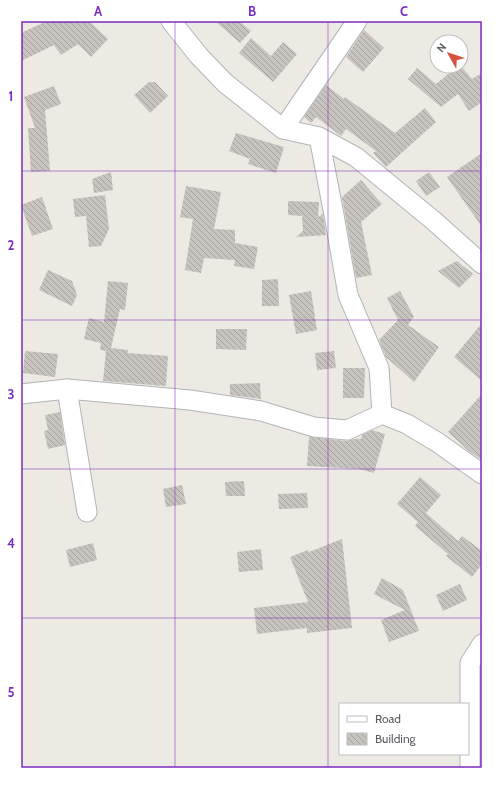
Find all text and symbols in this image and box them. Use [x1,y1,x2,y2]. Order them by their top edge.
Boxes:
text: A [94,3,103,19]
text: B [248,3,256,19]
text: C [400,3,408,19]
north arrow [429,34,469,74]
text: N [433,40,449,55]
text: 1 [9,88,13,104]
text: 2 [8,237,15,253]
text: 3 [7,386,15,402]
text: 4 [7,535,15,551]
text: 5 [8,684,15,700]
legend [339,703,469,755]
text: Road [375,711,401,726]
text: Building [375,731,417,746]

